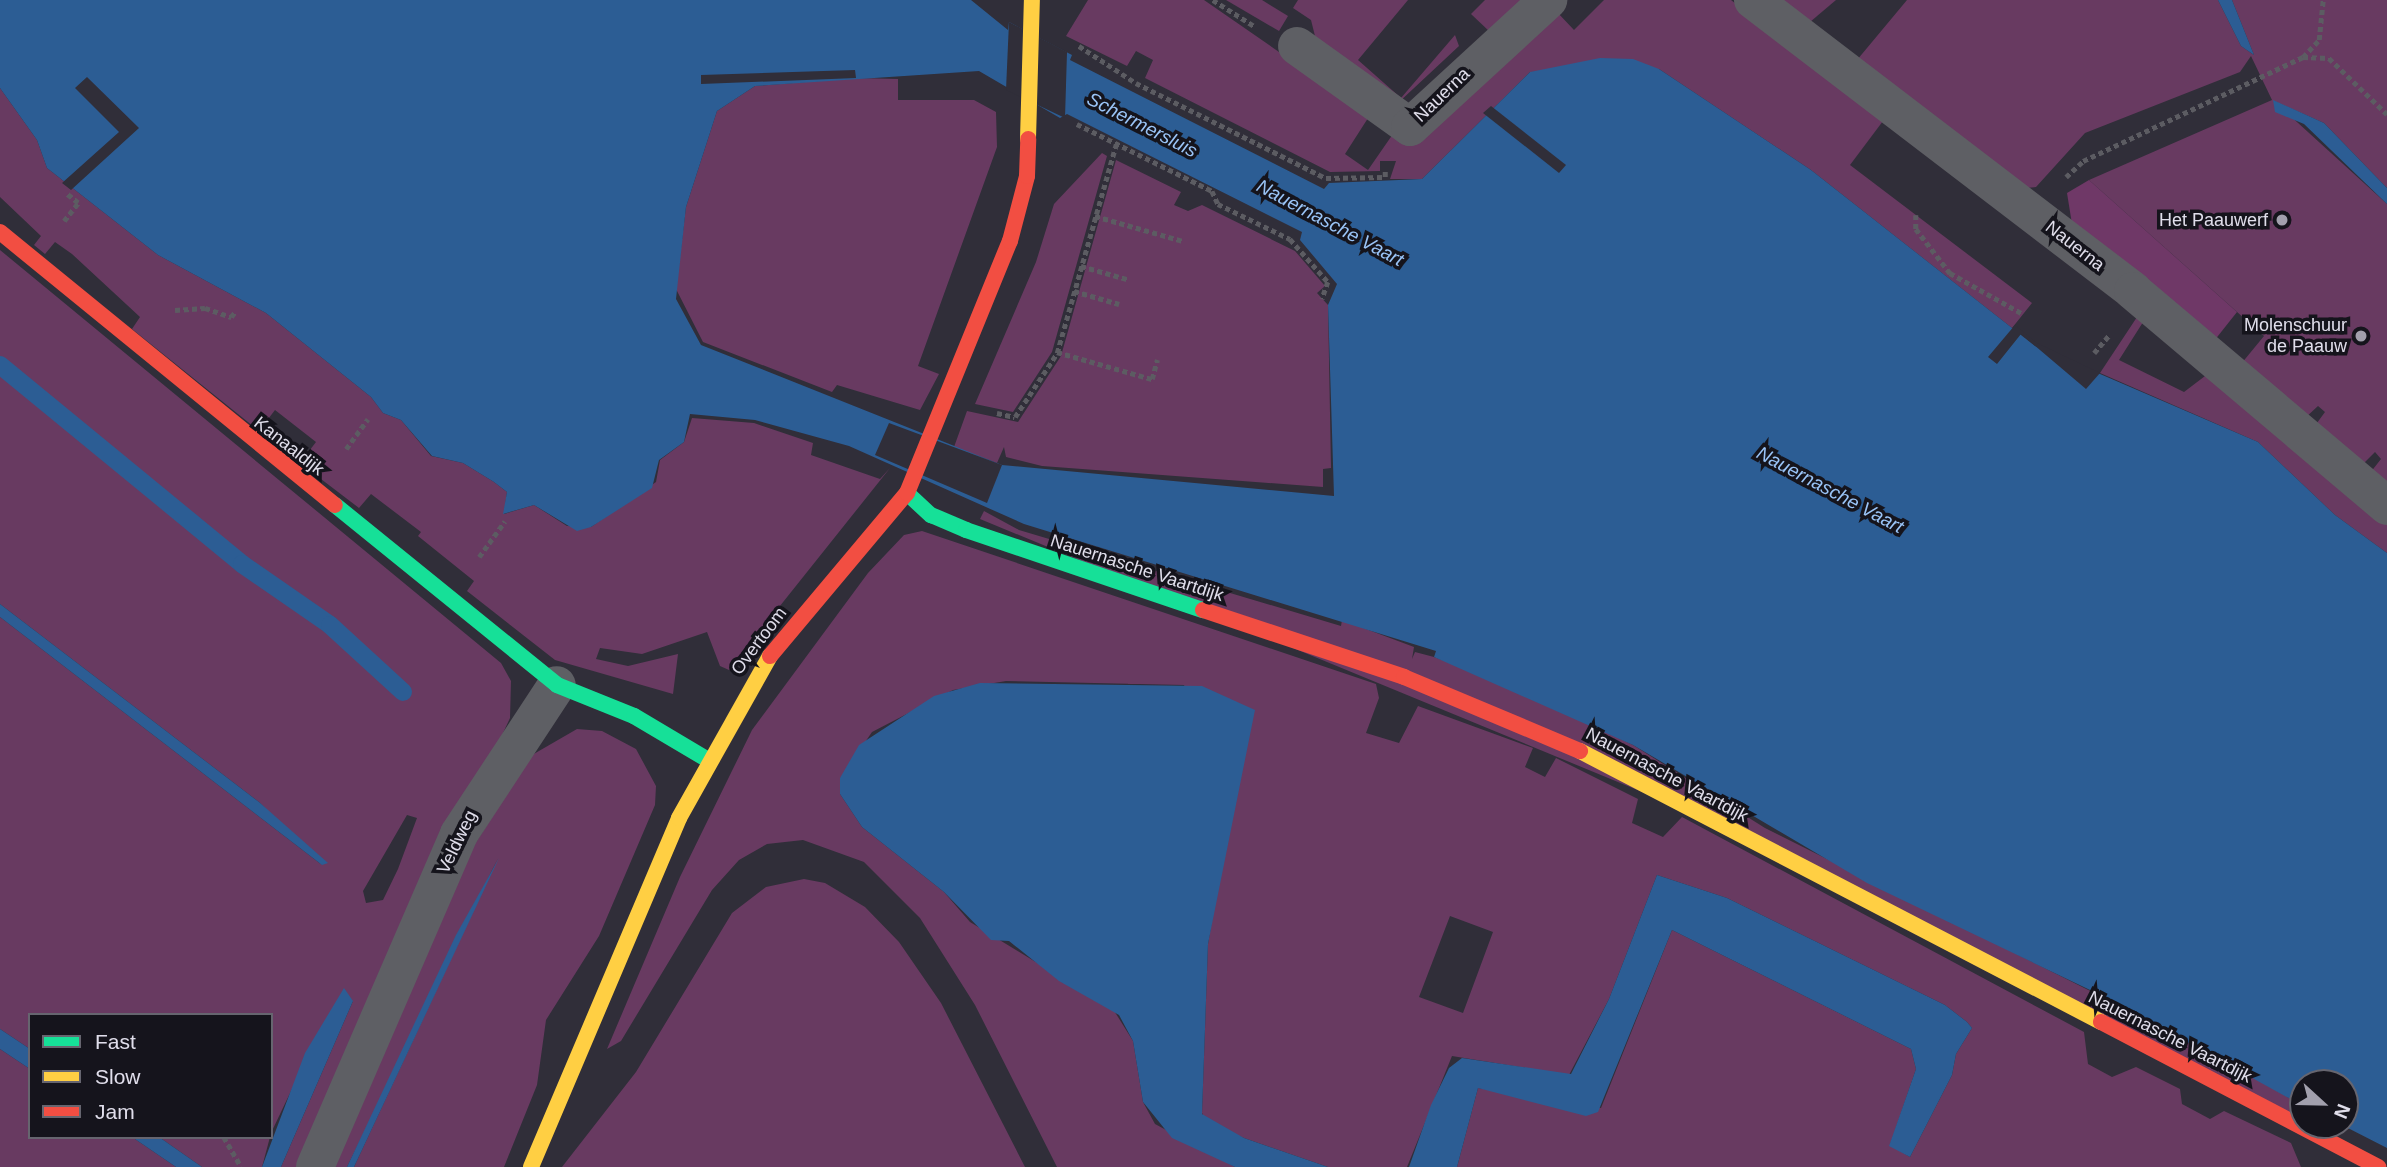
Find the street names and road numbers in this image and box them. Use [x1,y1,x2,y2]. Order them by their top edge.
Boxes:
street label: Nauerna [1410,63,1474,127]
street label: Nauerna [2041,216,2109,276]
street label: Kanaaldijk [250,412,328,480]
street label: Nauernasche Vaartdijk [1048,530,1226,606]
street label: Overtoom [727,603,791,679]
street label: Nauernasche Vaartdijk [1582,723,1752,827]
street label: Veldweg [432,807,482,877]
street label: Nauernasche Vaartdijk [2085,986,2255,1088]

